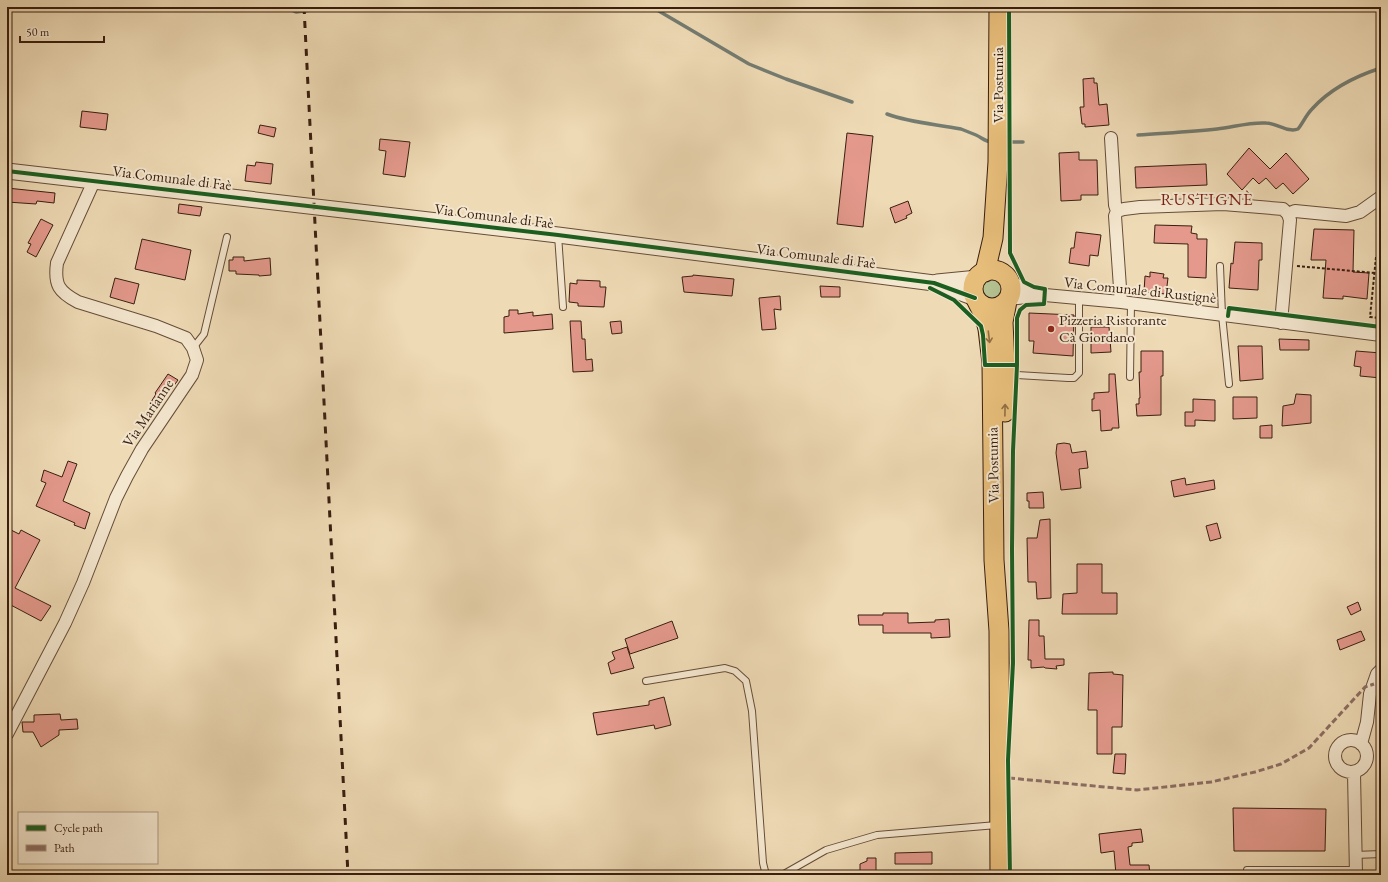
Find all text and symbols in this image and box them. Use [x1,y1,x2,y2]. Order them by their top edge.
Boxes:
scale bar [20,18,104,44]
text: 50 m [26,24,50,40]
street label: Via Postumia [988,47,1007,123]
street label: Via Comunale di Faè [111,161,233,194]
district label: RUSTIGNÈ [1160,188,1254,210]
street label: Via Comunale di Faè [433,199,555,232]
street label: Via Comunale di Faè [755,239,877,272]
street label: Via Comunale di Rustignè [1063,272,1217,307]
place label: Pizzeria Ristorante Cà Giordano [1059,310,1167,346]
marker: Pizzeria Ristorante Cà Giordano [1046,324,1056,334]
one-way arrow [985,330,993,343]
street label: Via Marianne [118,375,177,450]
one-way arrow [1001,404,1009,417]
street label: Via Postumia [982,427,1003,503]
legend [18,812,158,864]
text: Cycle path [54,820,103,836]
text: Path [54,840,75,856]

